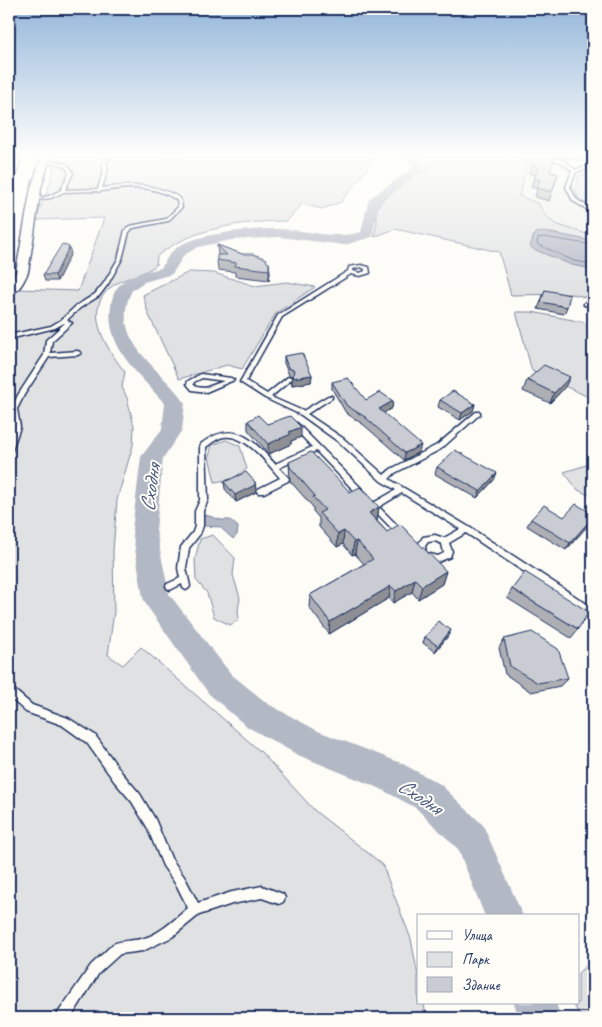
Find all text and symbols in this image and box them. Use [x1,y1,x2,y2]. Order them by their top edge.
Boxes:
water label: Сходня [134,459,167,513]
water label: Сходня [393,772,450,822]
legend [417,914,580,1004]
text: Улица [462,926,493,945]
text: Парк [462,950,490,969]
text: Здание [462,976,501,995]

